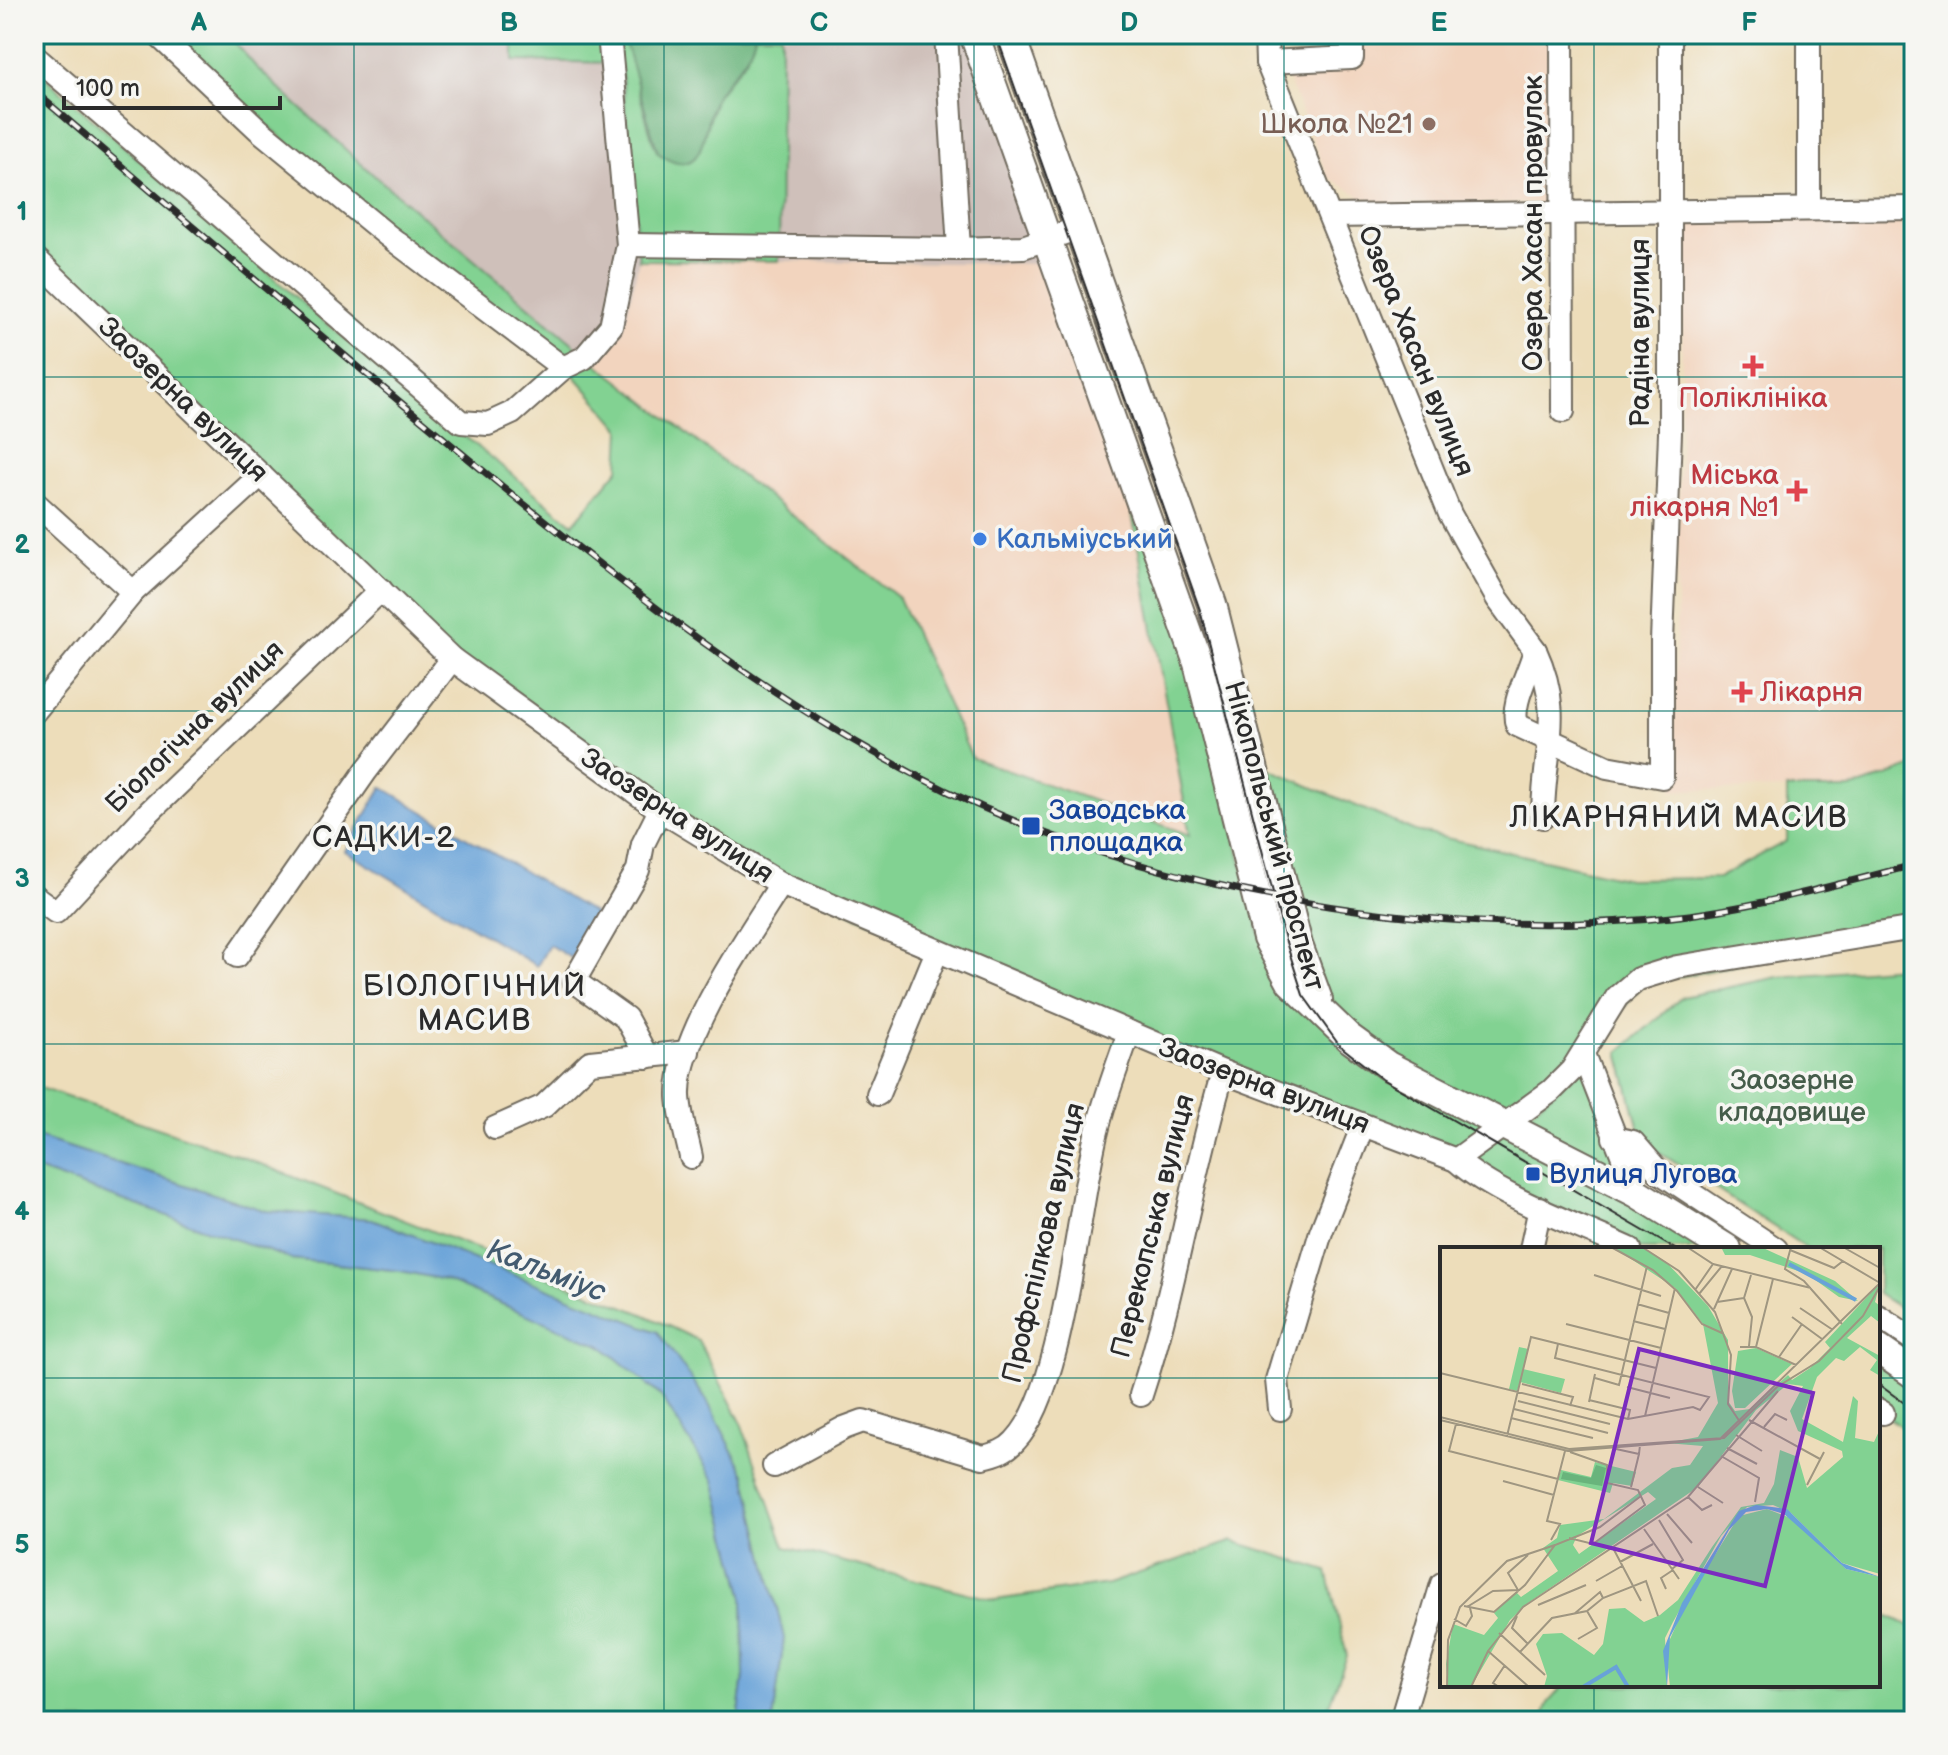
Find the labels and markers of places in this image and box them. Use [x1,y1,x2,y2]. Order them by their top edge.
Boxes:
place label: Школа №21 [1260,108,1413,141]
marker: Школа №21 [1420,115,1438,133]
marker: Поліклініка [1742,355,1764,377]
place label: Поліклініка [1678,382,1828,415]
place label: Міська лікарня №1 [1630,459,1779,524]
marker: Міська лікарня №1 [1786,480,1808,502]
place label: Кальміуський [996,523,1173,556]
marker: Кальміуський [971,530,989,548]
place label: Лікарня [1759,676,1863,709]
marker: Лікарня [1731,681,1753,703]
place label: Заводська площадка [1049,794,1186,859]
marker: Заводська площадка [1020,815,1042,837]
place label: Вулиця Лугова [1549,1158,1738,1191]
marker: Вулиця Лугова [1524,1165,1542,1183]

